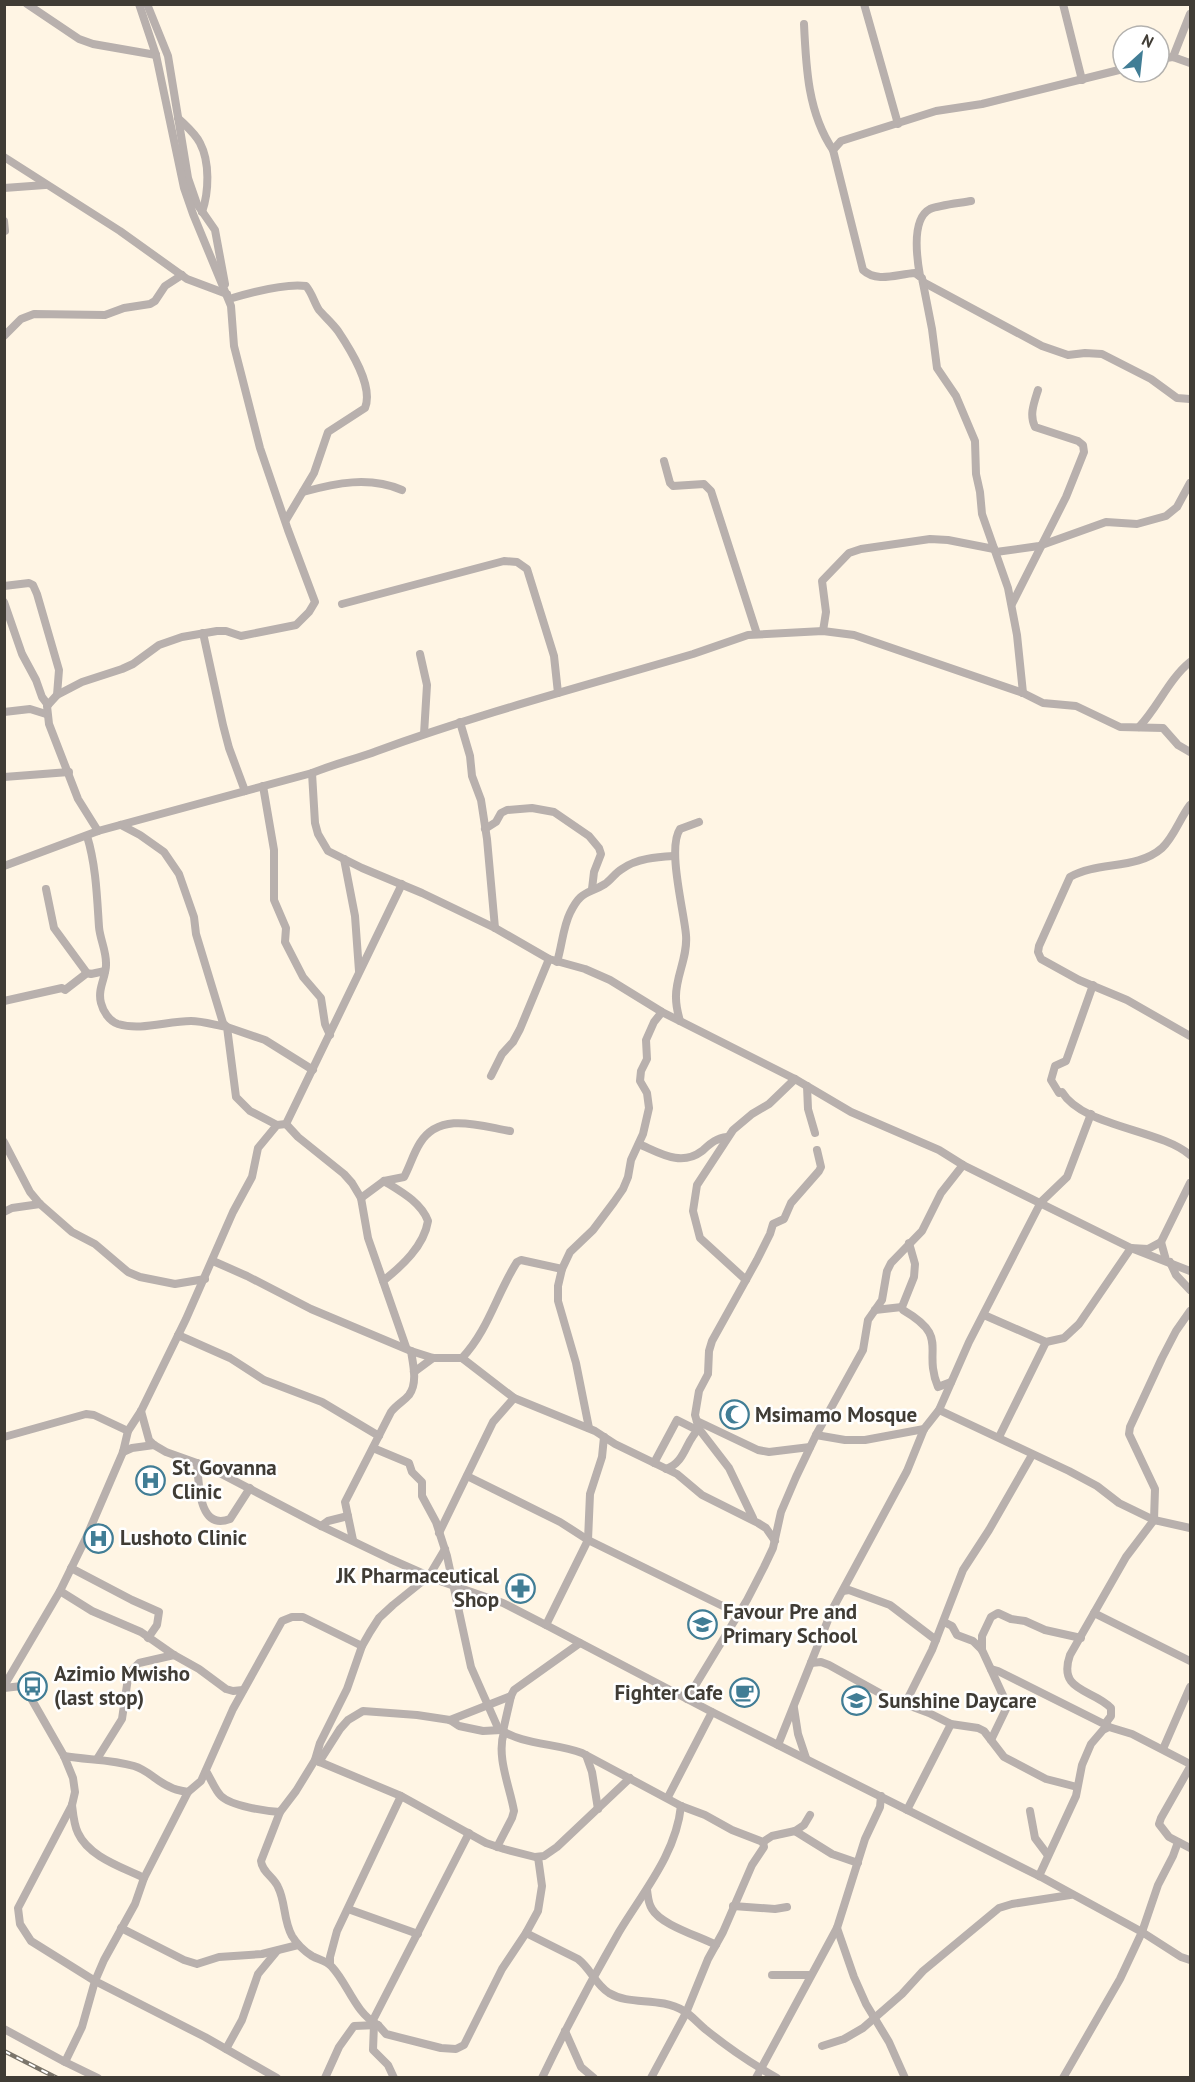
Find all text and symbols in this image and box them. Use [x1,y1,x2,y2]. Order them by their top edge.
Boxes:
north arrow [1111,24,1171,84]
text: N [1139,29,1157,52]
mosque icon: Msimamo Mosque [718,1399,750,1431]
place label: Msimamo Mosque [755,1401,917,1428]
place label: St. Govanna Clinic [172,1454,277,1505]
hospital icon: St. Govanna Clinic [135,1464,167,1496]
hospital icon: Lushoto Clinic [83,1522,115,1554]
place label: Lushoto Clinic [120,1524,247,1551]
place label: JK Pharmaceutical Shop [335,1562,500,1613]
pharmacy icon: JK Pharmaceutical Shop [504,1572,536,1604]
place label: Favour Pre and Primary School [723,1598,858,1649]
school or university icon: Favour Pre and Primary School [686,1608,718,1640]
place label: Azimio Mwisho (last stop) [54,1660,190,1711]
bus stop icon: Azimio Mwisho (last stop) [17,1670,49,1702]
cafe icon: Fighter Cafe [728,1677,760,1709]
place label: Fighter Cafe [614,1679,723,1706]
school or university icon: Sunshine Daycare [841,1685,873,1717]
place label: Sunshine Daycare [878,1687,1037,1714]

